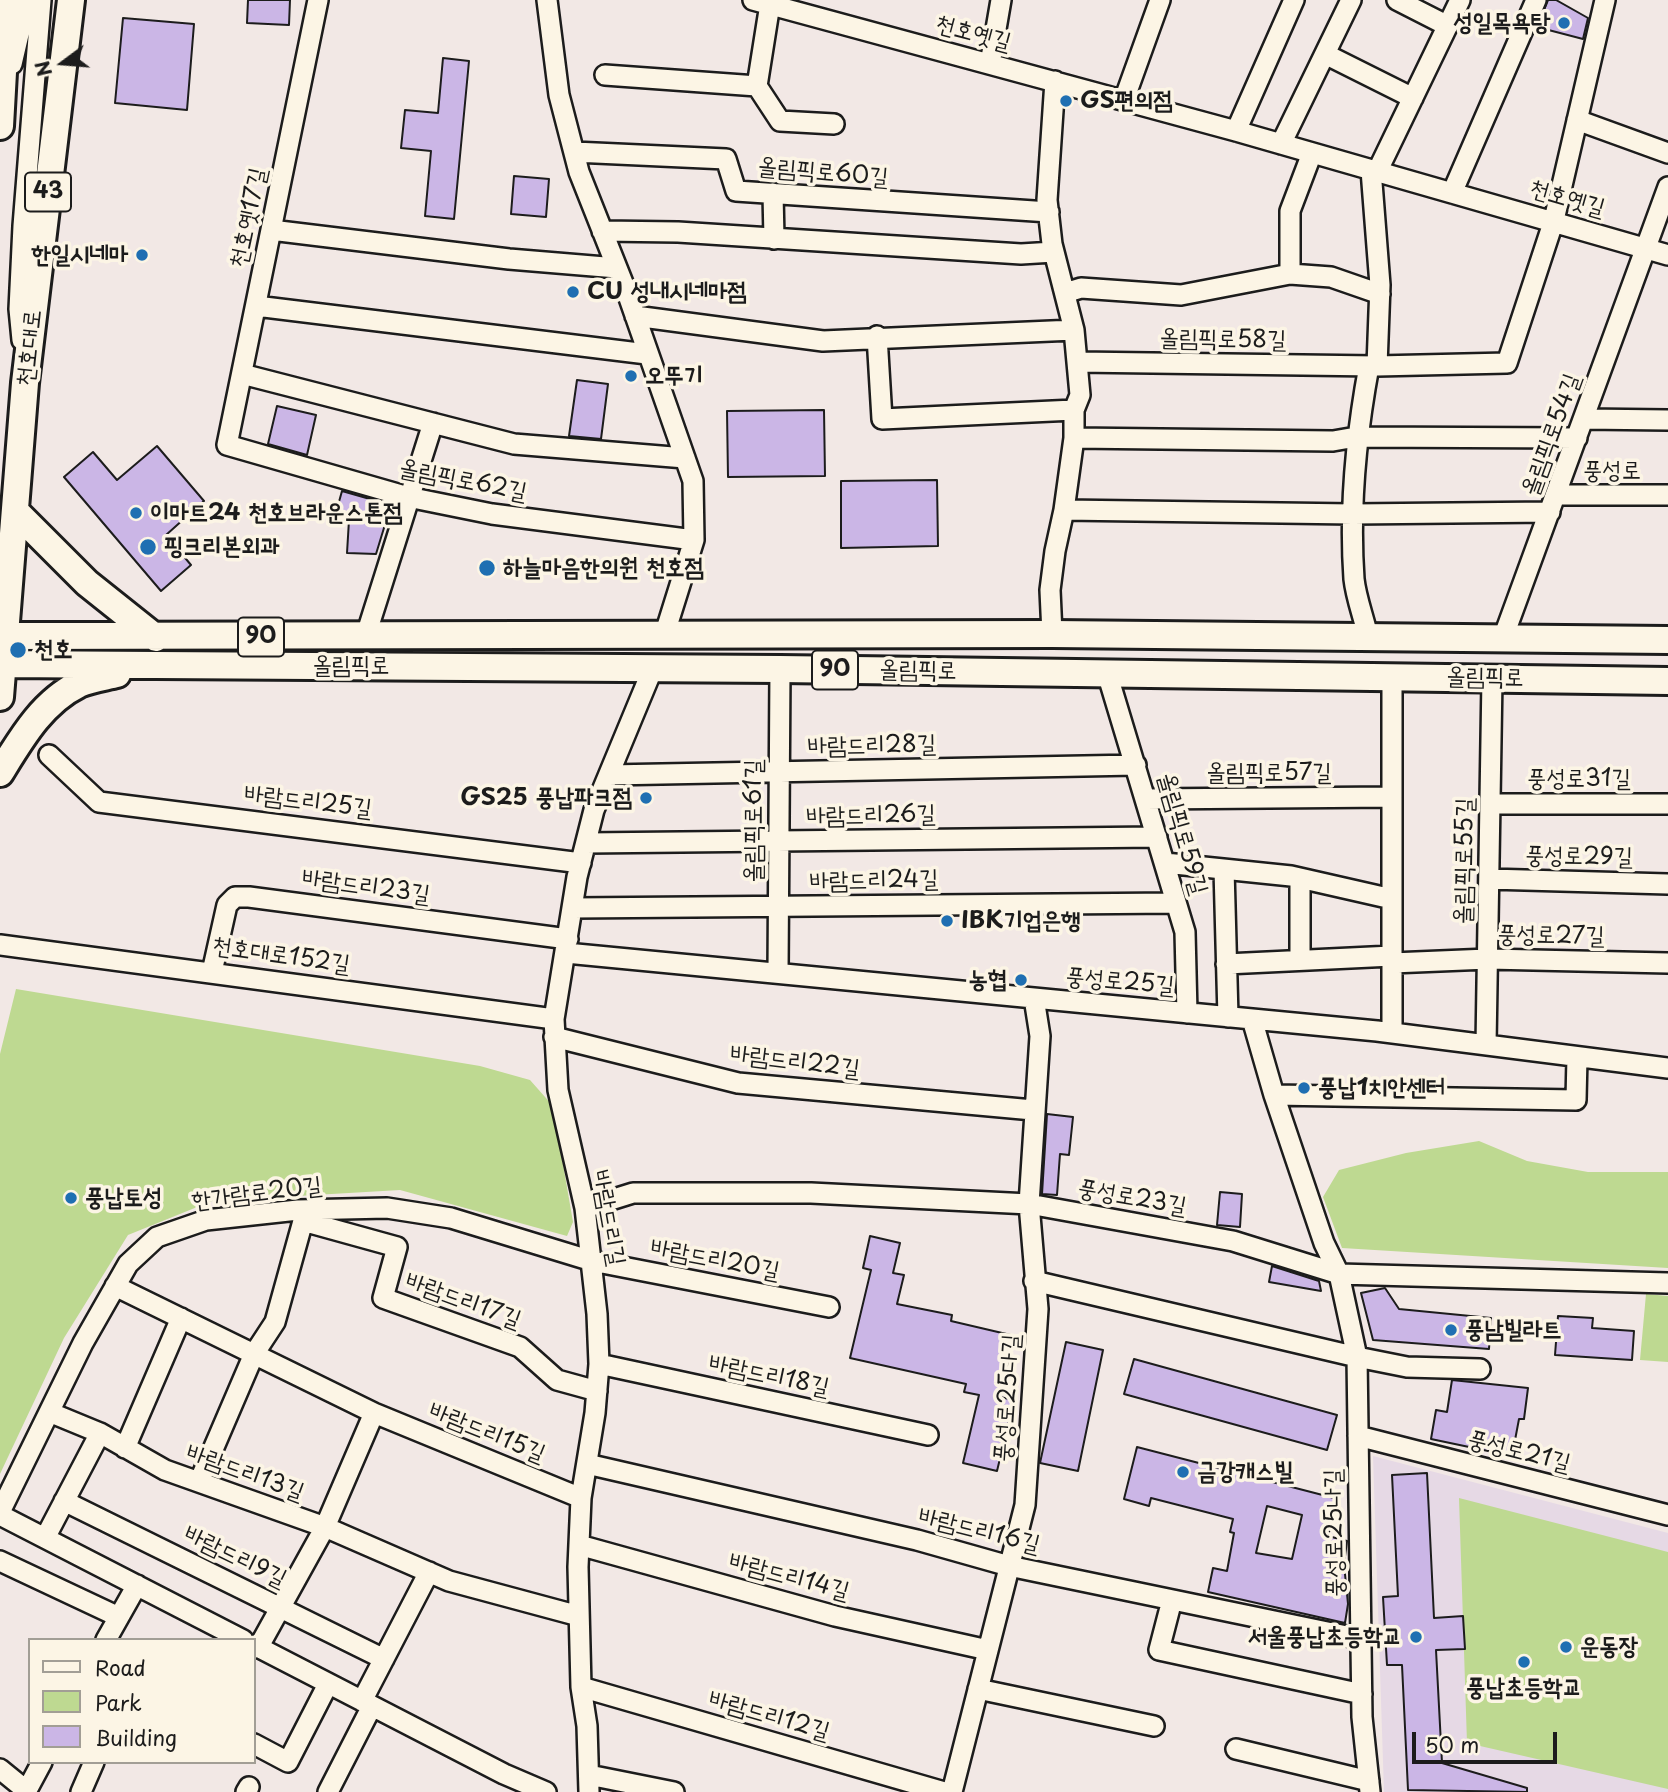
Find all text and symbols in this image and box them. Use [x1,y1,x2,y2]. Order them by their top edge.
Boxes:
place label: 성일목욕탕 [1453,9,1550,37]
street label: 천호옛길 [932,10,1014,58]
marker: 성일목욕탕 [1556,15,1572,31]
north arrow [28,28,98,98]
text: N [27,58,58,80]
place label: GS편의점 [1080,87,1173,115]
marker: GS편의점 [1058,93,1074,109]
street label: 올림픽로60길 [757,153,889,193]
street label: 천호옛17길 [224,165,274,271]
road number: 43 [25,172,71,211]
street label: 천호옛길 [1526,175,1608,223]
place label: 한일시네마 [31,241,128,269]
marker: 한일시네마 [134,247,150,263]
place label: CU 성내시네마점 [587,278,747,306]
marker: CU 성내시네마점 [565,284,581,300]
street label: 천호대로 [12,308,48,388]
street label: 올림픽로58길 [1159,324,1287,356]
place label: 오뚜기 [645,362,703,390]
marker: 오뚜기 [623,368,639,384]
street label: 올림픽로54길 [1517,370,1587,500]
street label: 올림픽로62길 [397,455,529,507]
street label: 풍성로 [1583,457,1641,485]
place label: 이마트24 천호브라운스톤점 [150,499,403,527]
marker: 이마트24 천호브라운스톤점 [128,505,144,521]
place label: 핑크리본외과 [164,533,280,561]
marker: 핑크리본외과 [138,537,158,557]
place label: 하늘마음한의원 천호점 [503,554,704,582]
marker: 하늘마음한의원 천호점 [477,558,497,578]
road number: 90 [238,618,284,656]
place label: 천호 [34,636,73,664]
marker: 천호 [8,640,28,660]
road number: 90 [812,650,858,690]
street label: 올림픽로 [312,652,390,680]
street label: 올림픽로 [879,656,957,686]
street label: 올림픽로 [1446,663,1524,693]
street label: 바람드리28길 [807,730,937,762]
street label: 올림픽로61길 [740,759,768,883]
street label: 올림픽로57길 [1206,759,1332,787]
street label: 풍성로31길 [1527,765,1631,793]
street label: 올림픽로59길 [1151,770,1213,898]
street label: 바람드리25길 [243,780,373,824]
place label: GS25 풍납파크점 [460,784,632,812]
marker: GS25 풍납파크점 [638,790,654,806]
street label: 올림픽로55길 [1449,797,1481,925]
street label: 바람드리26길 [806,800,936,832]
street label: 풍성로29길 [1525,842,1633,872]
street label: 바람드리23길 [300,864,432,910]
street label: 바람드리24길 [809,865,939,897]
place label: IBK기업은행 [961,907,1081,935]
marker: IBK기업은행 [939,913,955,929]
street label: 풍성로27길 [1497,921,1605,951]
street label: 천호대로152길 [210,932,352,980]
street label: 풍성로25길 [1064,963,1176,1001]
place label: 농협 [968,966,1007,994]
marker: 농협 [1013,972,1029,988]
street label: 바람드리22길 [729,1040,861,1084]
place label: 풍납1치안센터 [1318,1074,1445,1102]
marker: 풍납1치안센터 [1296,1080,1312,1096]
street label: 바람드리길 [585,1168,631,1268]
street label: 한가람로20길 [190,1172,324,1216]
street label: 풍성로23길 [1075,1174,1189,1222]
place label: 풍납토성 [85,1184,162,1212]
marker: 풍납토성 [63,1190,79,1206]
street label: 바람드리20길 [648,1233,782,1287]
street label: 바람드리17길 [401,1267,525,1335]
place label: 풍남빌라트 [1465,1316,1562,1344]
marker: 풍남빌라트 [1443,1322,1459,1338]
street label: 풍성로25다길 [989,1333,1027,1463]
street label: 바람드리18길 [706,1349,832,1403]
street label: 바람드리15길 [425,1397,549,1469]
street label: 풍성로21길 [1465,1425,1573,1479]
street label: 바람드리13길 [182,1438,308,1508]
place label: 금강캐스빌 [1197,1458,1294,1486]
marker: 금강캐스빌 [1175,1464,1191,1480]
street label: 풍성로25나길 [1319,1469,1351,1597]
street label: 바람드리16길 [915,1502,1043,1560]
street label: 바람드리9길 [179,1520,291,1594]
street label: 바람드리14길 [726,1547,852,1607]
place label: 서울풍납초등학교 [1248,1623,1402,1651]
marker: 서울풍납초등학교 [1408,1629,1424,1645]
place label: 운동장 [1580,1633,1638,1661]
legend [28,1638,256,1764]
marker: 운동장 [1558,1639,1574,1655]
text: Road [95,1651,146,1683]
marker: 풍납초등학교 [1516,1654,1532,1670]
place label: 풍납초등학교 [1466,1674,1582,1702]
street label: 바람드리12길 [705,1685,833,1747]
text: Park [95,1686,142,1718]
scale bar [1416,1718,1561,1762]
text: Building [95,1721,177,1753]
text: 50 m [1425,1728,1479,1760]

